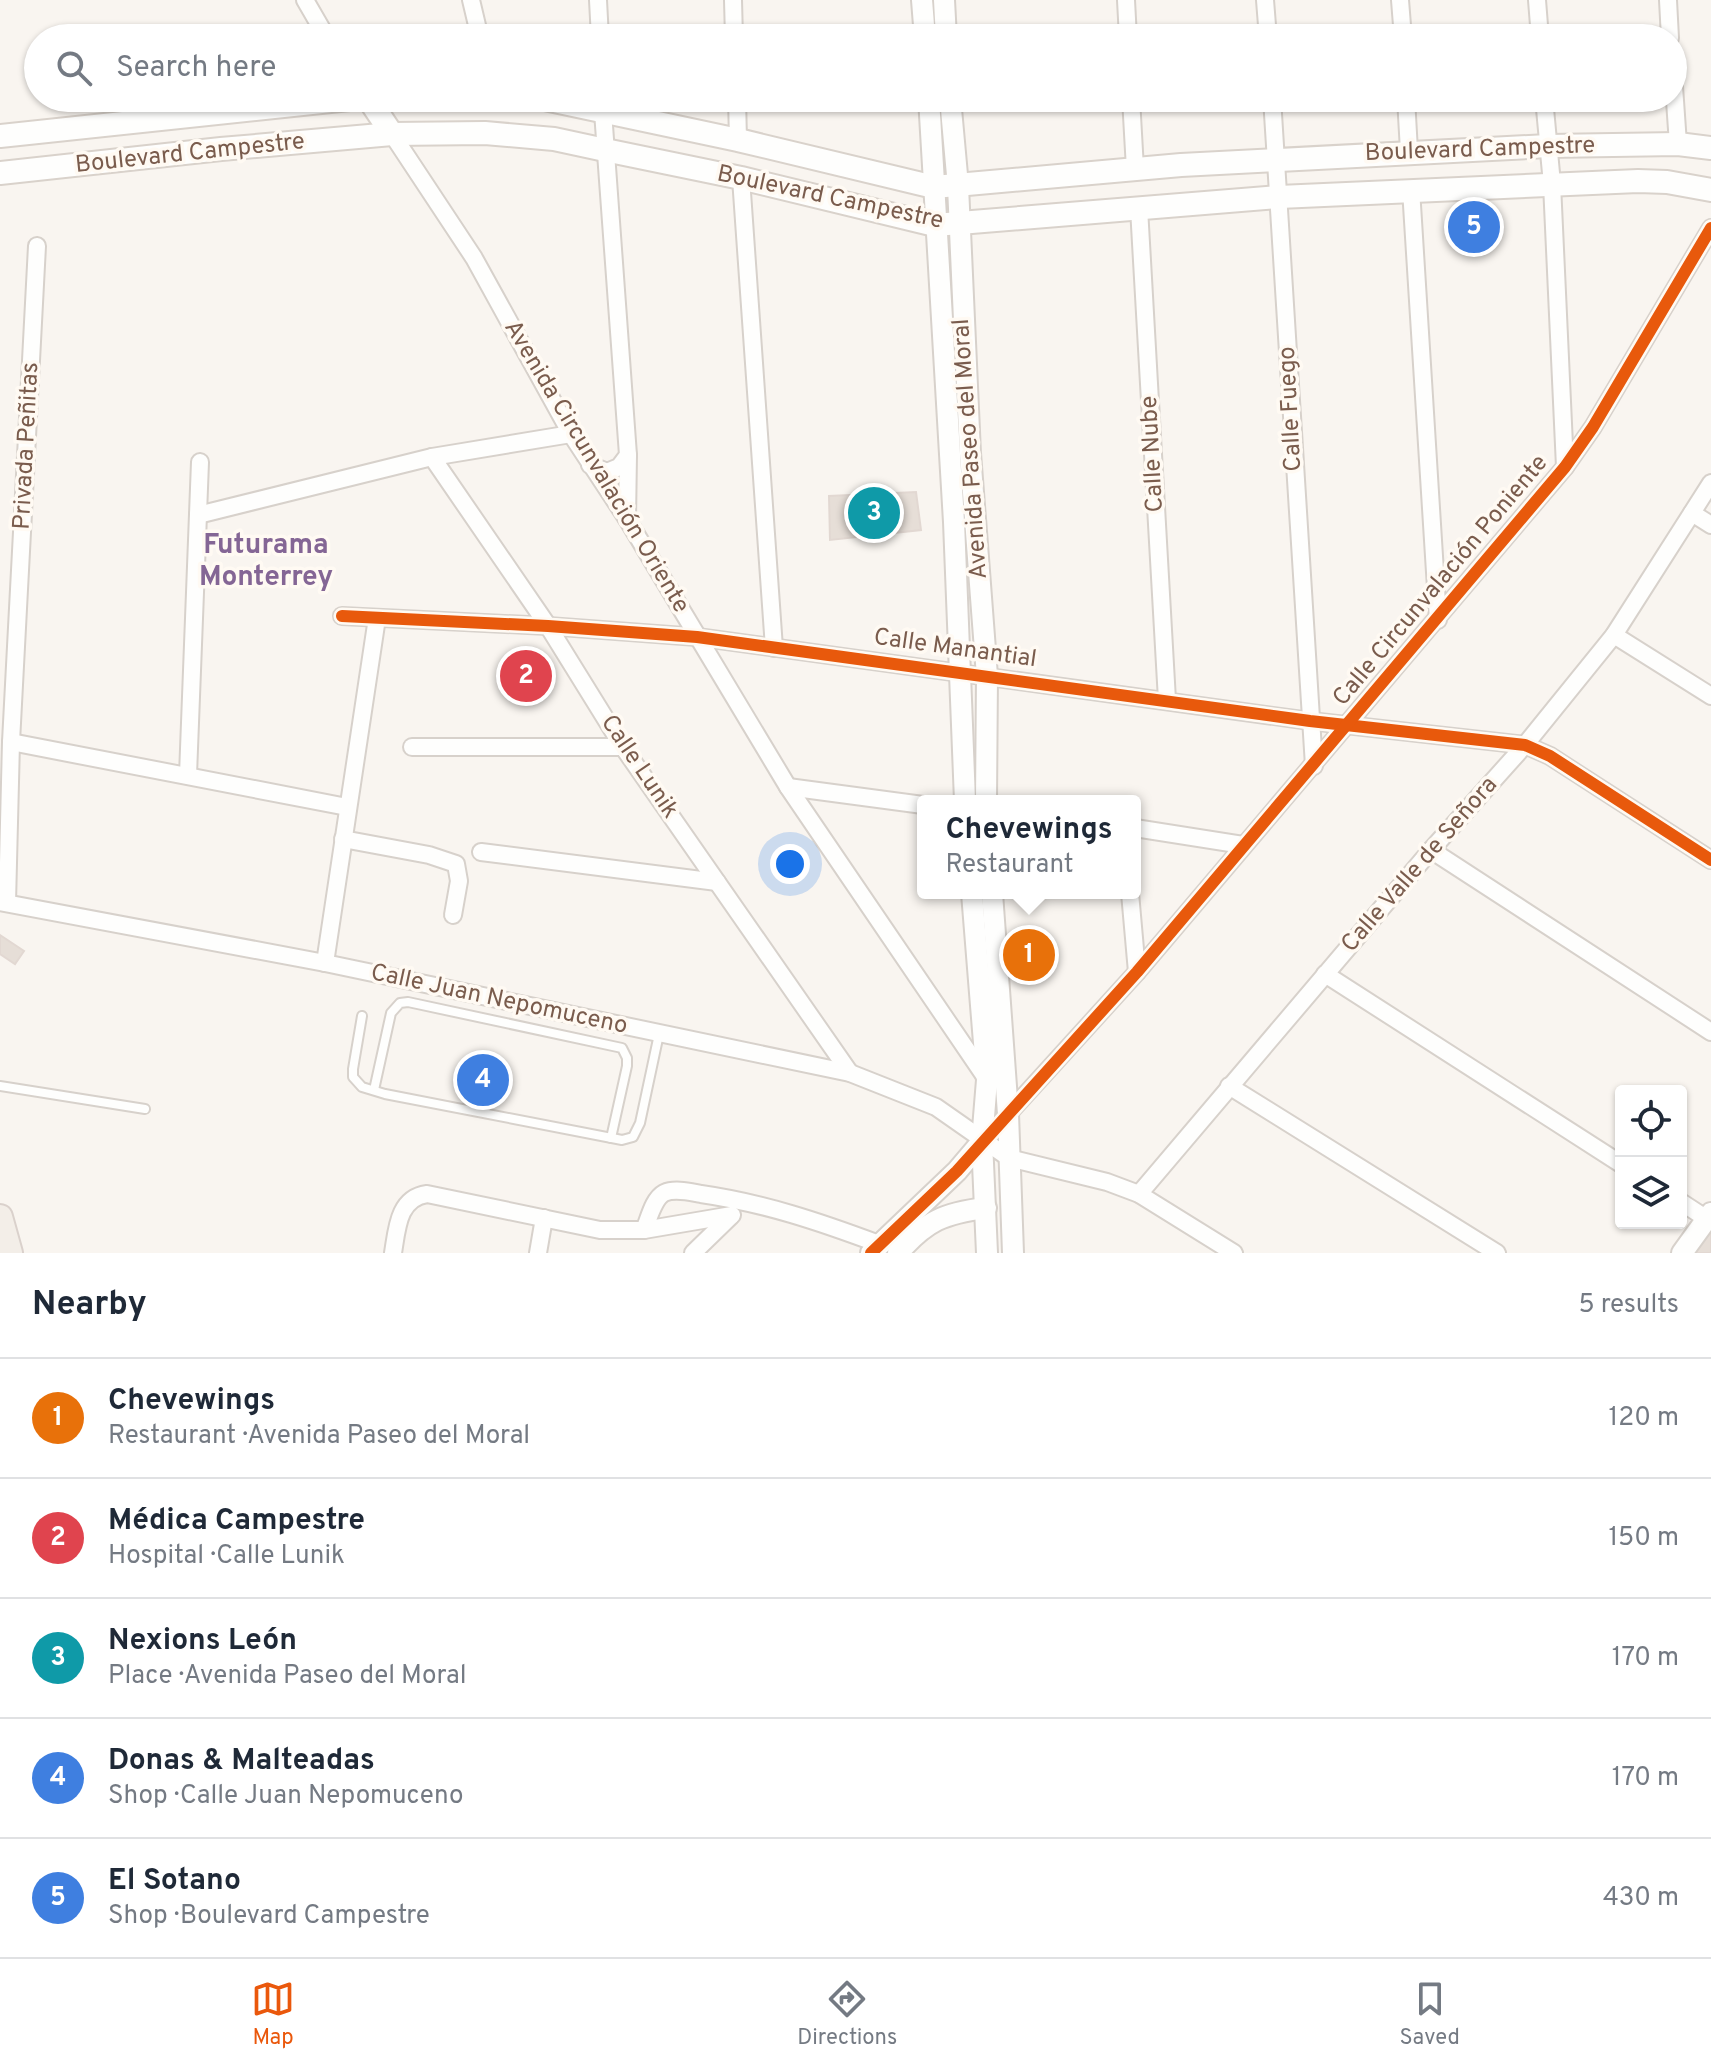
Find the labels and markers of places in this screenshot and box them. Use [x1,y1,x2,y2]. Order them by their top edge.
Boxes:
pin: 5 [1448,197,1500,257]
pin: 3 [848,483,900,543]
pin: 2 [500,646,552,706]
pin: 1 [1003,925,1055,985]
pin: 4 [457,1050,509,1110]

